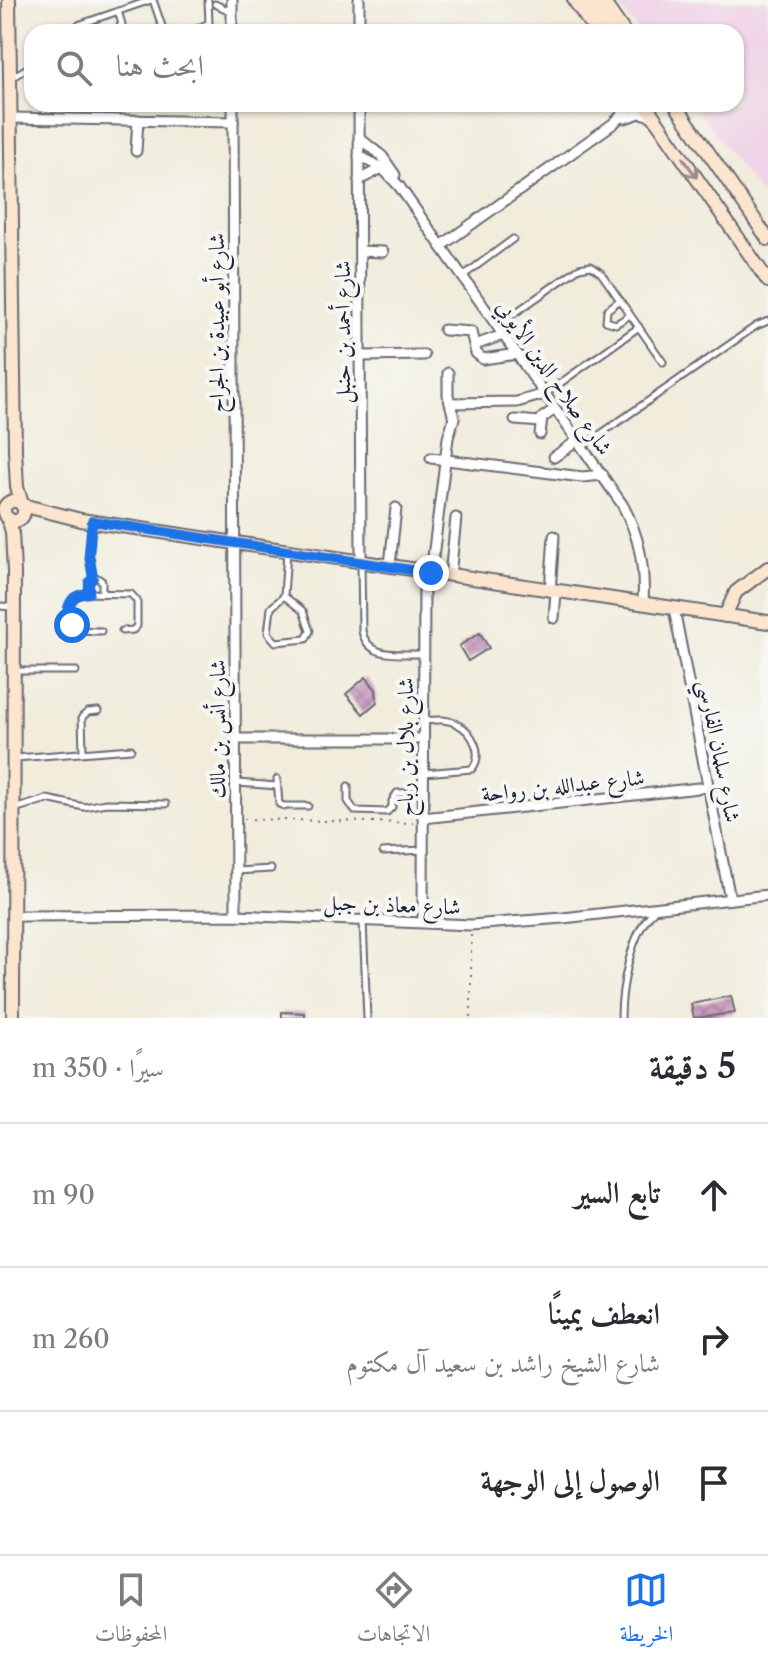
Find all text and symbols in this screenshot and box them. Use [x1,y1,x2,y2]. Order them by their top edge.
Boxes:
search box [24,24,744,112]
icon: search [52,46,96,90]
text: ابحث هنا [116,47,204,84]
one-way arrow [682,157,698,179]
street label: شارع أبو عبيدة بن الجراح [201,233,236,413]
street label: شارع أحمد بن حنبل [327,260,361,404]
street label: شارع صلاح الدين الأيوبي [486,293,620,464]
route end [413,555,449,591]
route start [54,607,90,643]
street label: شارع أنس بن مالك [202,660,236,799]
street label: شارع بلال بن رباح [392,677,425,817]
street label: شارع سلمان الفارسي [686,677,747,826]
street label: شارع عبدالله بن رواحة [480,764,646,812]
street label: شارع معاذ بن جبل [323,889,461,925]
text: 5 دقيقة [649,1045,736,1087]
text: سيرًا · 350 m [32,1052,164,1084]
icon: ahead [692,1173,736,1217]
text: تابع السير [574,1174,660,1211]
text: 90 m [32,1179,95,1211]
text: انعطف يمينًا [548,1295,660,1332]
icon: right [692,1317,736,1361]
text: 260 m [32,1323,110,1355]
text: شارع الشيخ راشد بن سعيد آل مكتوم [346,1347,660,1379]
icon: arrive [692,1461,736,1505]
text: الوصول إلى الوجهة [481,1462,660,1499]
tab: المحفوظات [95,1568,167,1655]
tab: الاتجاهات [357,1568,430,1655]
tab: الخريطة [620,1568,673,1655]

